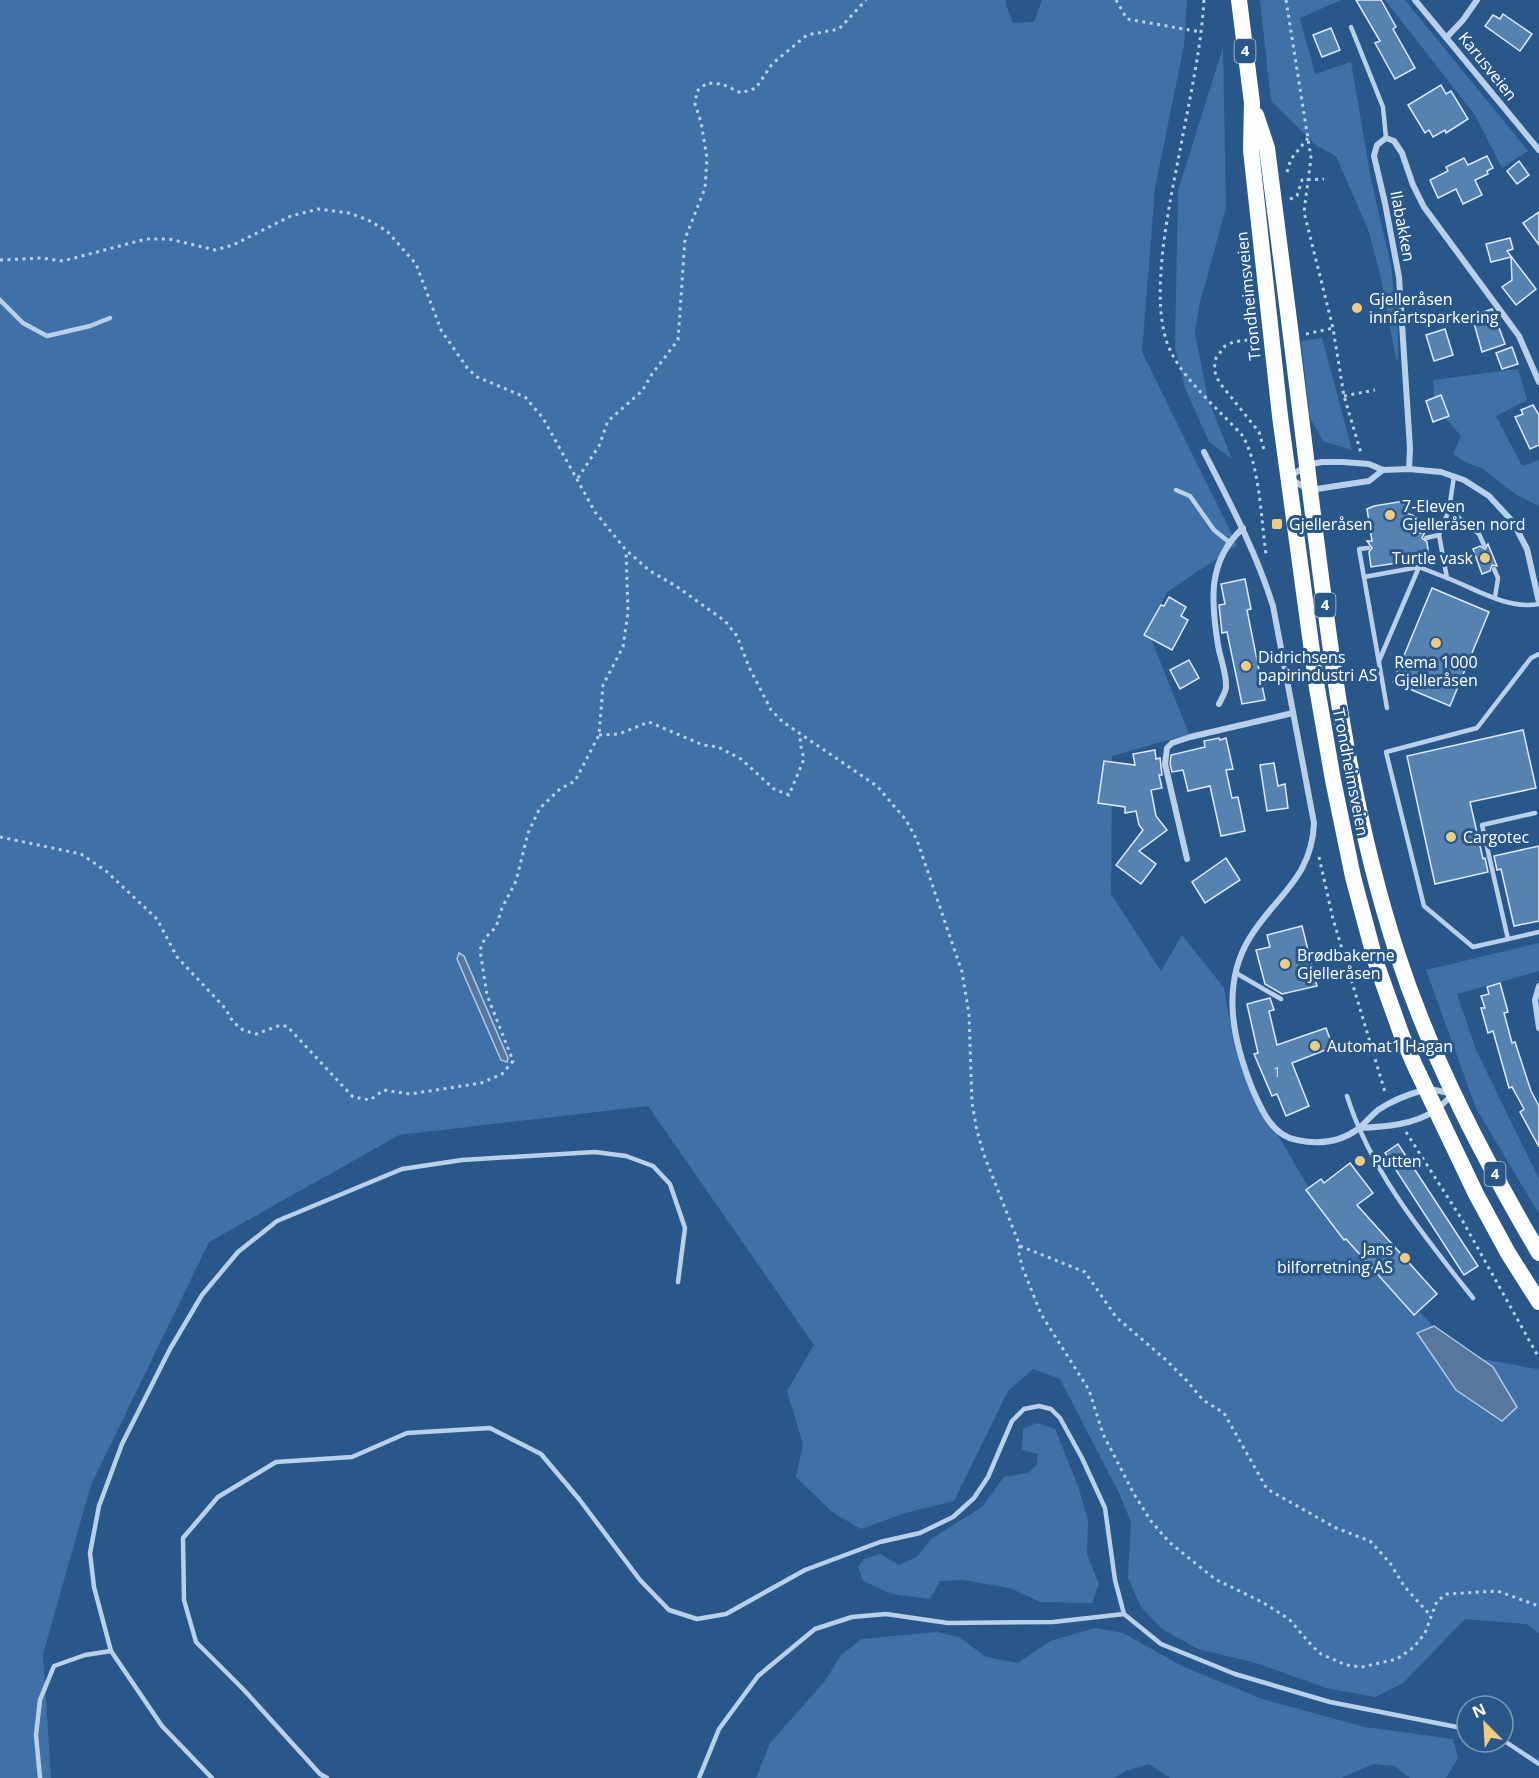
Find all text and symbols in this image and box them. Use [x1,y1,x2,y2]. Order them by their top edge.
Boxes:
street label: Karusveien [1453,27,1523,105]
road number: 4 [1234,39,1256,63]
street label: Ilabakken [1385,189,1421,263]
street label: Trondheimsveien [1230,230,1266,362]
place label: Gjelleråsen innfartsparkering [1369,288,1499,328]
marker: Gjelleråsen innfartsparkering [1350,301,1364,315]
place label: 7-Eleven Gjelleråsen nord [1402,495,1526,535]
marker: 7-Eleven Gjelleråsen nord [1383,508,1397,522]
place label: Gjelleråsen [1289,513,1373,535]
marker: Gjelleråsen [1270,517,1284,531]
place label: Turtle vask [1392,547,1474,569]
marker: Turtle vask [1478,551,1492,565]
road number: 4 [1314,593,1336,617]
marker: Rema 1000 Gjelleråsen [1429,636,1443,650]
place label: Didrichsens papirindustri AS [1258,646,1378,686]
place label: Rema 1000 Gjelleråsen [1394,651,1478,691]
marker: Didrichsens papirindustri AS [1239,659,1253,673]
street label: Trondheimsveien [1328,706,1374,838]
place label: Cargotec [1463,826,1530,848]
marker: Cargotec [1444,830,1458,844]
place label: Brødbakerne Gjelleråsen [1297,944,1395,984]
marker: Brødbakerne Gjelleråsen [1278,957,1292,971]
place label: Automat1 Hagan [1327,1035,1453,1057]
marker: Automat1 Hagan [1308,1039,1322,1053]
house number: 1 [1273,1062,1281,1081]
place label: Putten [1372,1150,1422,1172]
marker: Putten [1353,1154,1367,1168]
road number: 4 [1484,1162,1506,1186]
place label: Jans bilforretning AS [1277,1238,1393,1278]
marker: Jans bilforretning AS [1398,1251,1412,1265]
north arrow [1455,1694,1515,1754]
text: N [1468,1698,1489,1723]

